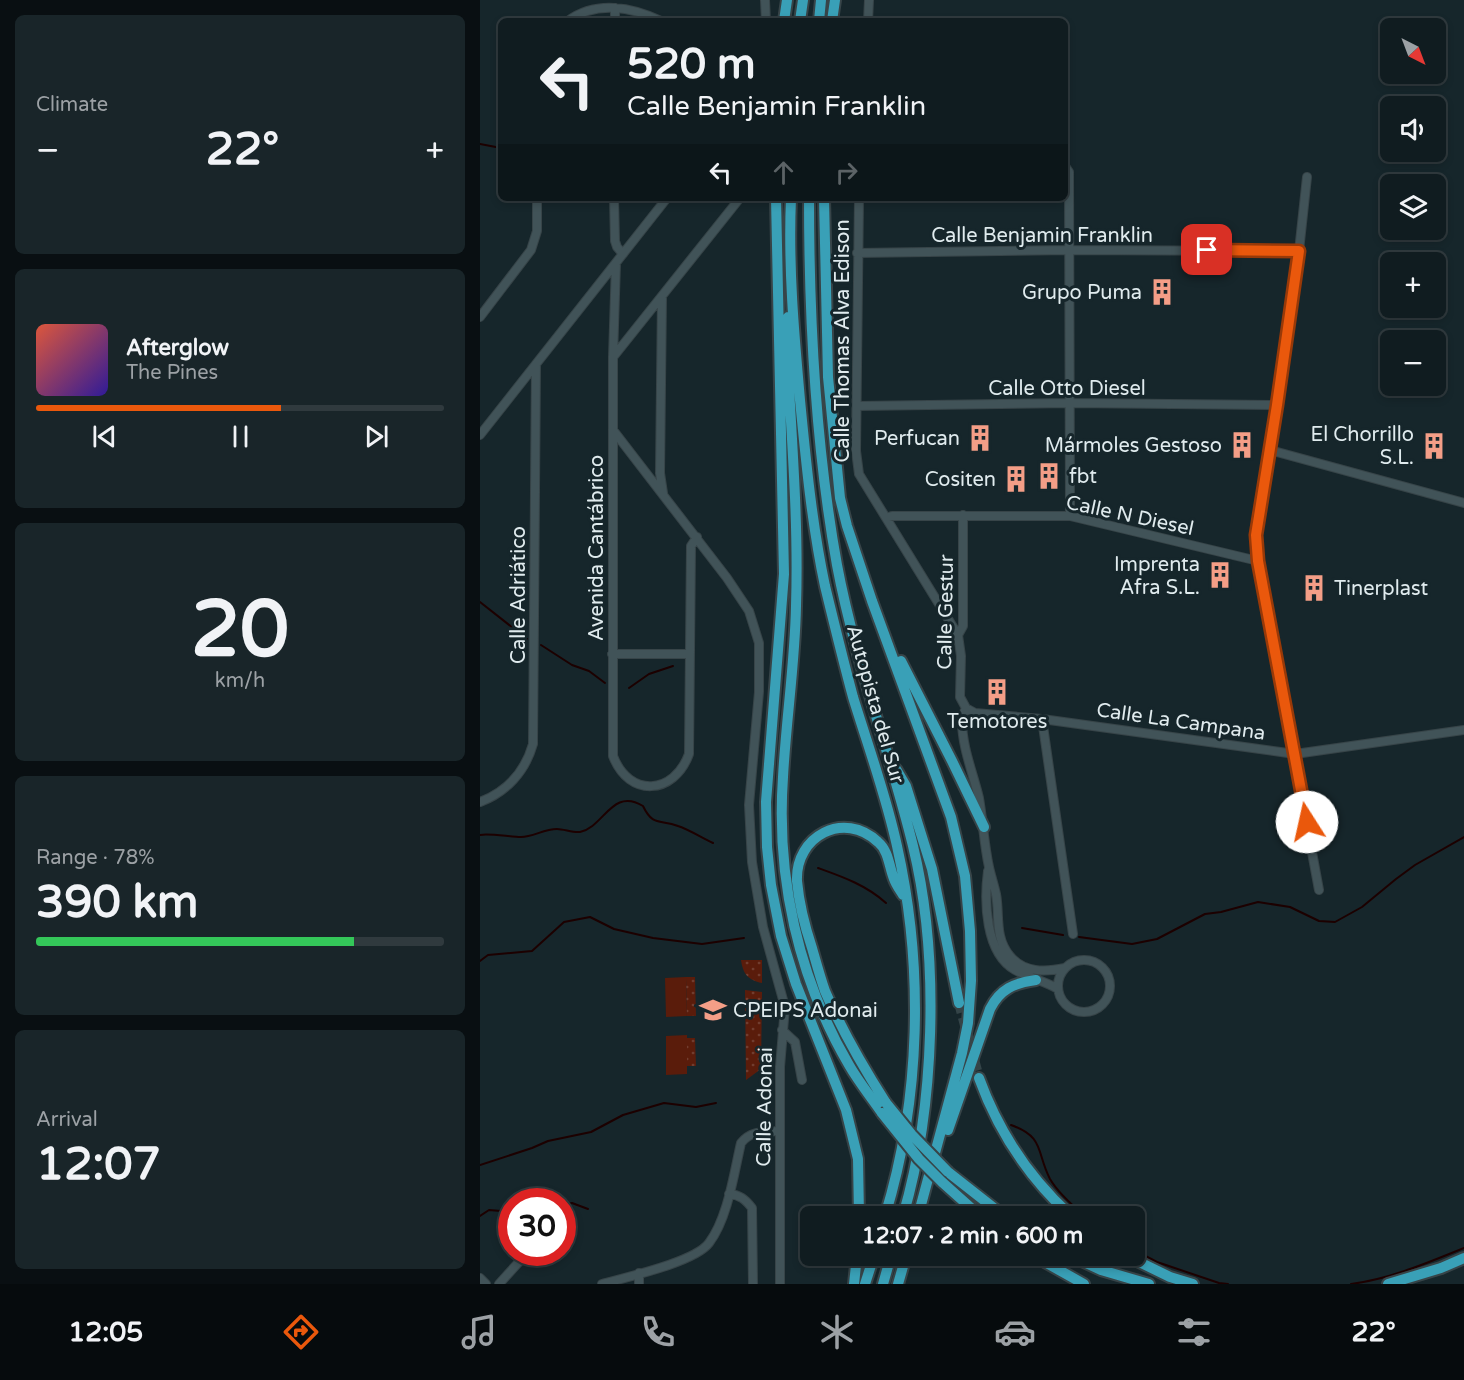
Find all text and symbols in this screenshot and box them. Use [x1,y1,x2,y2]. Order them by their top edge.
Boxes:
north arrow [1380,18,1446,84]
map controls [1380,18,1446,396]
text: 520 m [627,39,756,90]
icon: left [528,42,606,120]
text: Calle Benjamin Franklin [627,90,926,123]
text: Climate [36,93,108,117]
button: sound [1380,96,1446,162]
text: 22° [206,123,279,177]
text: − [36,131,60,170]
text: + [425,131,444,170]
icon: left [704,156,737,189]
icon: ahead [767,156,800,189]
icon: right [830,156,863,189]
button: layers [1380,174,1446,240]
street label: Calle Thomas Alva Edison [831,219,855,463]
street label: Calle Benjamin Franklin [931,224,1153,248]
pin [1181,224,1232,275]
icon: arrive [1190,233,1223,266]
button: + [1380,252,1446,318]
building icon: Grupo Puma [1147,277,1177,307]
place label: Grupo Puma [1022,281,1142,305]
button: − [1380,330,1446,396]
text: Afterglow [126,335,229,361]
text: The Pines [126,361,218,385]
street label: Calle Otto Diesel [988,377,1146,401]
icon: previous [88,420,121,453]
icon: pause [224,420,257,453]
icon: next [360,420,393,453]
building icon: Perfucan [965,423,995,453]
place label: El Chorrillo S.L. [1310,423,1414,470]
place label: Perfucan [874,427,960,451]
building icon: Mármoles Gestoso [1227,430,1257,460]
building icon: El Chorrillo S.L. [1419,431,1449,461]
place label: Mármoles Gestoso [1045,434,1222,458]
street label: Avenida Cantábrico [585,455,609,641]
building icon: fbt [1034,461,1064,491]
building icon: Cositen [1001,464,1031,494]
place label: fbt [1069,465,1097,489]
place label: Cositen [925,468,996,492]
street label: Calle N Diesel [1064,491,1196,541]
street label: Calle Adriático [507,526,531,664]
place label: Imprenta Afra S.L. [1114,553,1200,600]
street label: Calle Gestur [933,554,959,670]
building icon: Imprenta Afra S.L. [1205,560,1235,590]
building icon: Tinerplast [1299,573,1329,603]
place label: Tinerplast [1334,577,1428,601]
text: 20 [191,583,289,677]
street label: Autopista del Sur [841,622,909,787]
text: km/h [215,669,265,693]
building icon: Temotores [982,677,1012,707]
street label: Calle La Campana [1095,698,1267,746]
place label: Temotores [947,710,1047,734]
position arrow [1275,790,1339,854]
text: Range · 78% [36,846,155,870]
text: 390 km [36,876,198,930]
school or university icon: CPEIPS Adonai [698,995,728,1025]
place label: CPEIPS Adonai [733,999,878,1023]
street label: Calle Adonai [752,1047,778,1167]
text: Arrival [36,1108,98,1132]
text: 12:07 [36,1138,161,1192]
speed limit sign: 30 [498,1188,576,1266]
text: 12:07 · 2 min · 600 m [862,1223,1083,1249]
icon: directions [280,1311,322,1353]
icon: music [458,1311,500,1353]
icon: phone [637,1311,679,1353]
icon: climate [816,1311,858,1353]
icon: car [994,1311,1036,1353]
icon: filters [1173,1311,1215,1353]
text: 12:05 [68,1316,143,1349]
text: 22° [1352,1316,1396,1349]

